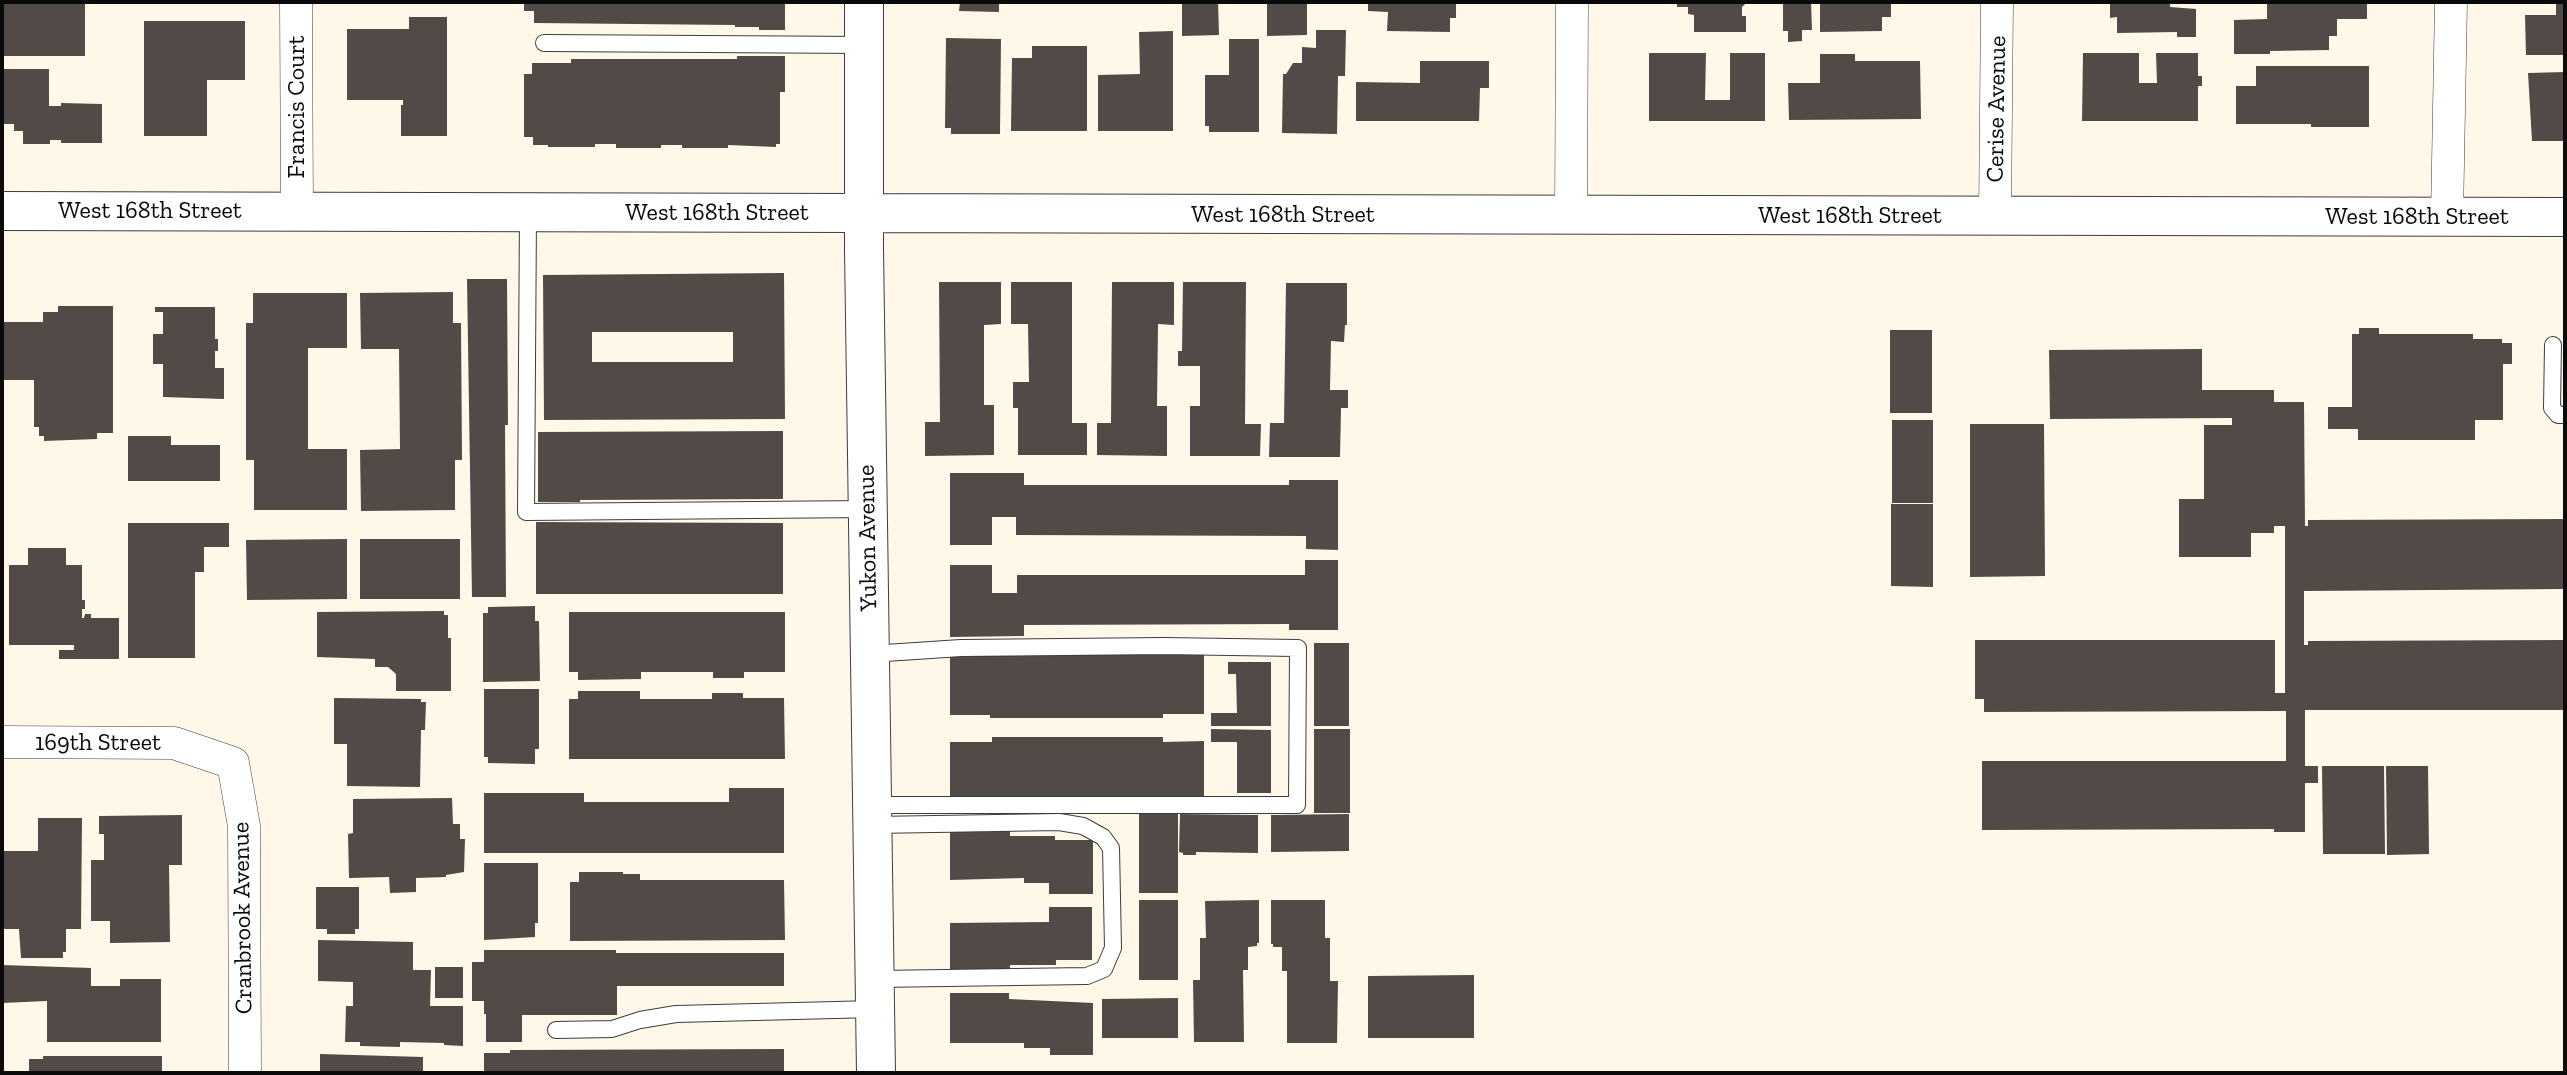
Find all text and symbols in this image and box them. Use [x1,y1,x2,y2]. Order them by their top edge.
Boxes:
street label: Cerise Avenue [1981,35,2013,183]
street label: Francis Court [283,36,311,178]
street label: West 168th Street [58,197,242,225]
street label: West 168th Street [625,199,809,227]
street label: West 168th Street [1191,201,1375,229]
street label: West 168th Street [1758,202,1942,230]
street label: West 168th Street [2325,203,2509,231]
street label: Yukon Avenue [852,464,884,612]
street label: 169th Street [35,729,161,757]
street label: Cranbrook Avenue [227,822,259,1014]

